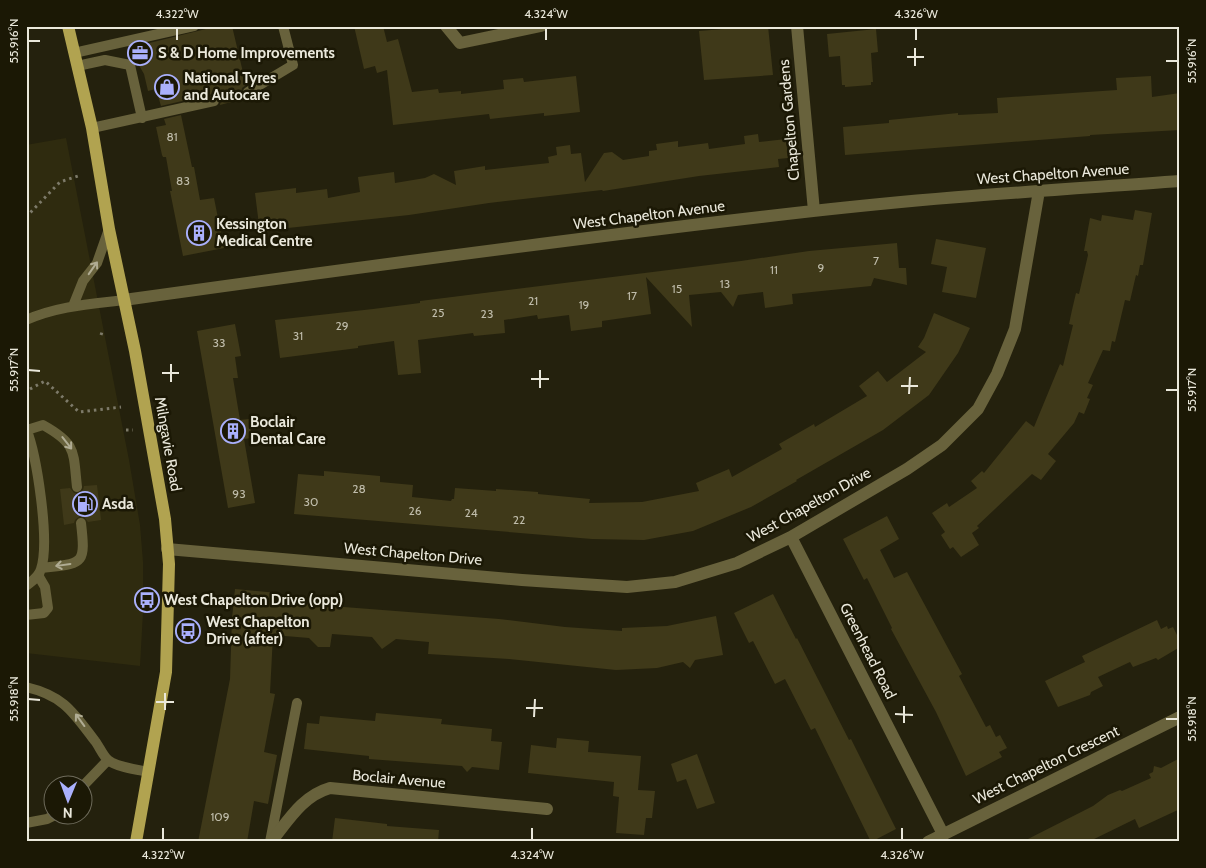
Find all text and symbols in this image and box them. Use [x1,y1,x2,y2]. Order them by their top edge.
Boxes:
text: 4.322°W [155,6,199,21]
text: 4.324°W [524,6,568,21]
text: 4.326°W [894,6,938,21]
text: 55.916°N [6,19,21,63]
text: 55.916°N [1184,39,1199,83]
office icon: S & D Home Improvements [127,40,153,66]
place label: S & D Home Improvements [158,44,335,62]
street label: Chapelton Gardens [775,59,803,181]
place label: National Tyres and Autocare [184,69,276,104]
shop icon: National Tyres and Autocare [154,74,180,100]
house number: 81 [166,129,178,144]
street label: West Chapelton Avenue [976,160,1130,188]
house number: 83 [176,173,190,188]
street label: West Chapelton Avenue [572,197,726,233]
place label: Kessington Medical Centre [216,215,313,250]
building icon: Kessington Medical Centre [186,220,212,246]
house number: 7 [873,253,879,268]
house number: 9 [818,260,825,275]
one-way arrow [88,262,98,276]
house number: 11 [770,262,778,277]
house number: 13 [720,276,730,291]
house number: 15 [672,281,682,296]
house number: 17 [627,288,637,303]
house number: 21 [528,293,538,308]
house number: 19 [579,297,590,312]
house number: 25 [432,305,444,320]
house number: 23 [481,306,493,321]
house number: 29 [335,318,349,333]
house number: 31 [293,328,303,343]
house number: 33 [213,335,225,350]
text: 55.917°N [6,348,21,392]
text: 55.917°N [1184,368,1199,412]
street label: Milngavie Road [151,395,185,493]
place label: Boclair Dental Care [250,413,326,448]
building icon: Boclair Dental Care [220,418,246,444]
one-way arrow [62,436,72,450]
street label: West Chapelton Drive [744,463,874,546]
house number: 28 [352,481,366,496]
house number: 93 [232,486,246,501]
fuel station icon: Asda [72,491,98,517]
house number: 30 [304,494,318,509]
place label: Asda [102,495,134,513]
house number: 26 [408,503,422,518]
house number: 24 [464,505,478,520]
house number: 22 [513,512,525,527]
street label: West Chapelton Drive [343,539,483,569]
one-way arrow [55,560,71,570]
bus stop icon: West Chapelton Drive (opp) [134,587,160,613]
place label: West Chapelton Drive (opp) [164,591,343,609]
street label: Greenhead Road [836,600,900,702]
place label: West Chapelton Drive (after) [206,613,310,648]
bus stop icon: West Chapelton Drive (after) [175,618,201,644]
text: 55.918°N [6,676,21,722]
text: 55.918°N [1184,696,1199,742]
one-way arrow [74,714,85,728]
street label: West Chapelton Crescent [970,722,1122,808]
street label: Boclair Avenue [352,766,447,792]
north arrow [42,776,92,826]
text: N [63,804,73,822]
house number: 109 [210,809,230,824]
text: 4.322°W [141,847,185,862]
text: 4.324°W [510,847,554,862]
text: 4.326°W [880,847,924,862]

